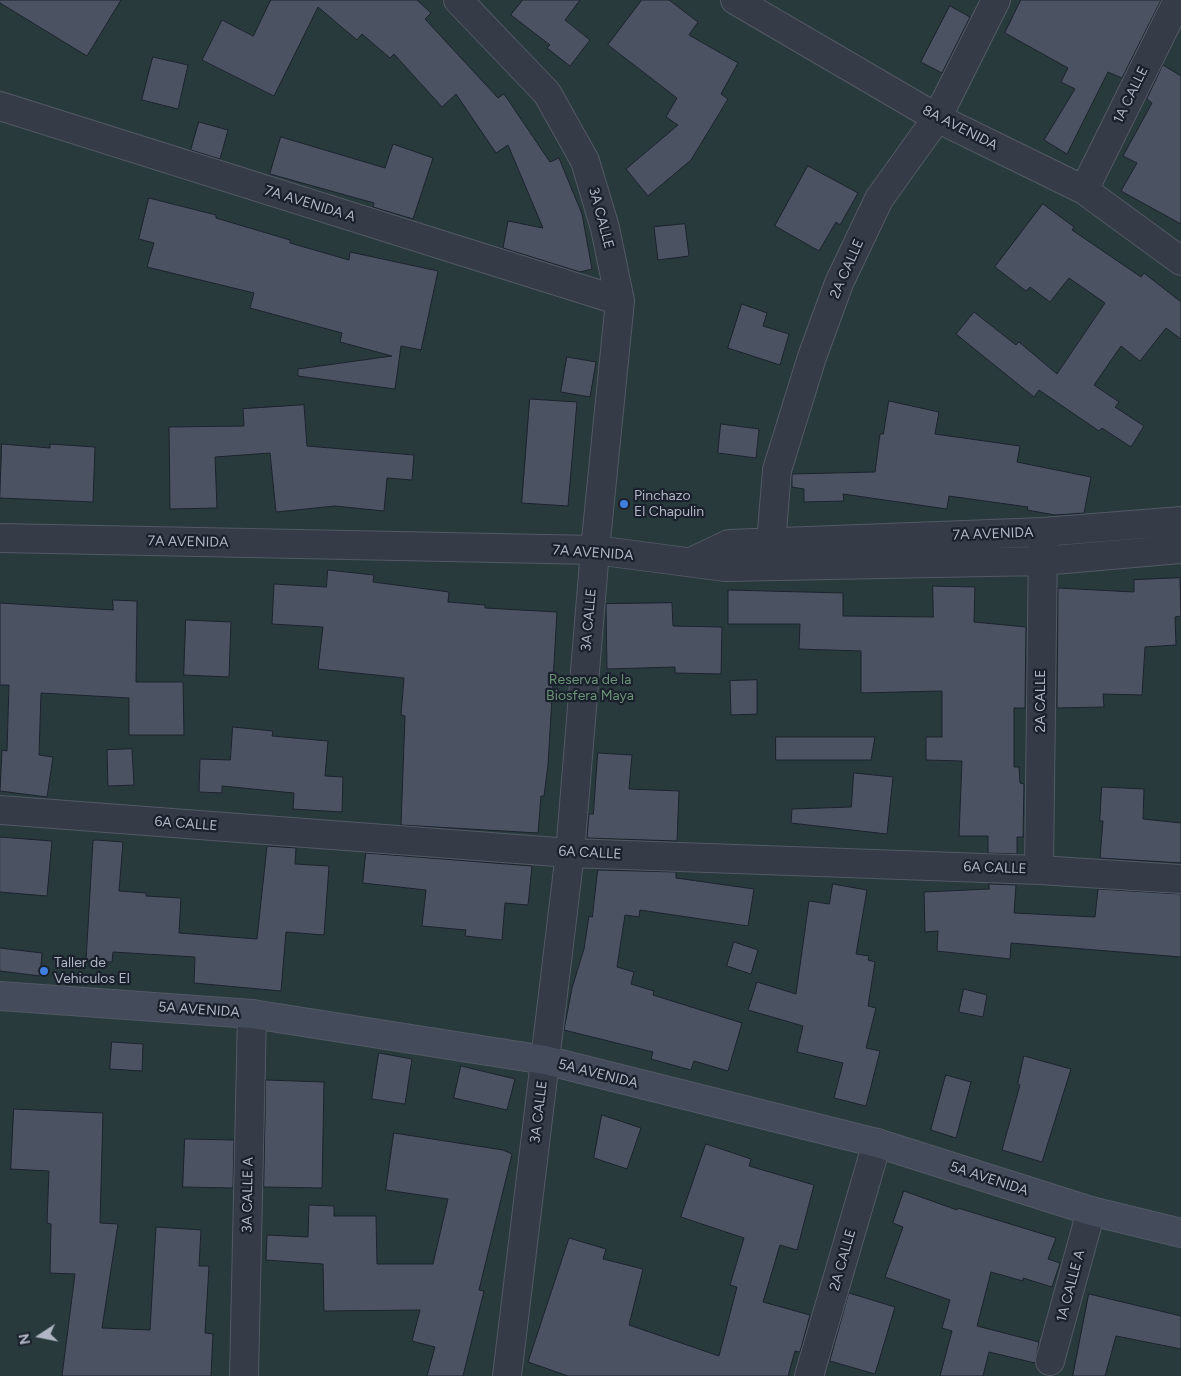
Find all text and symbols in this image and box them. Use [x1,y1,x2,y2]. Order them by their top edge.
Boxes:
street label: 1A CALLE [1110,64,1152,126]
street label: 8A AVENIDA [920,102,1000,154]
street label: 7A AVENIDA A [263,182,357,226]
street label: 3A CALLE [585,185,617,251]
street label: 2A CALLE [826,237,868,301]
place label: Pinchazo El Chapulin [634,488,704,520]
marker: Pinchazo El Chapulin [618,498,630,510]
street label: 7A AVENIDA [952,524,1034,544]
street label: 7A AVENIDA [147,533,229,551]
street label: 7A AVENIDA [552,542,634,564]
street label: 3A CALLE [578,588,600,652]
street label: 2A CALLE [1033,669,1049,733]
park label: Reserva de la Biosfera Maya [546,672,634,704]
street label: 6A CALLE [154,813,218,835]
street label: 6A CALLE [558,843,622,863]
street label: 6A CALLE [963,859,1027,877]
place label: Taller de Vehiculos El [54,955,130,988]
marker: Taller de Vehiculos El [38,965,50,977]
street label: 5A AVENIDA [158,999,240,1021]
street label: 5A AVENIDA [556,1056,640,1092]
street label: 3A CALLE [527,1080,551,1144]
street label: 3A CALLE A [239,1157,257,1233]
street label: 5A AVENIDA [948,1158,1030,1200]
street label: 2A CALLE [826,1227,860,1293]
street label: 1A CALLE A [1053,1248,1089,1324]
north arrow [15,1311,65,1361]
text: N [15,1332,34,1346]

